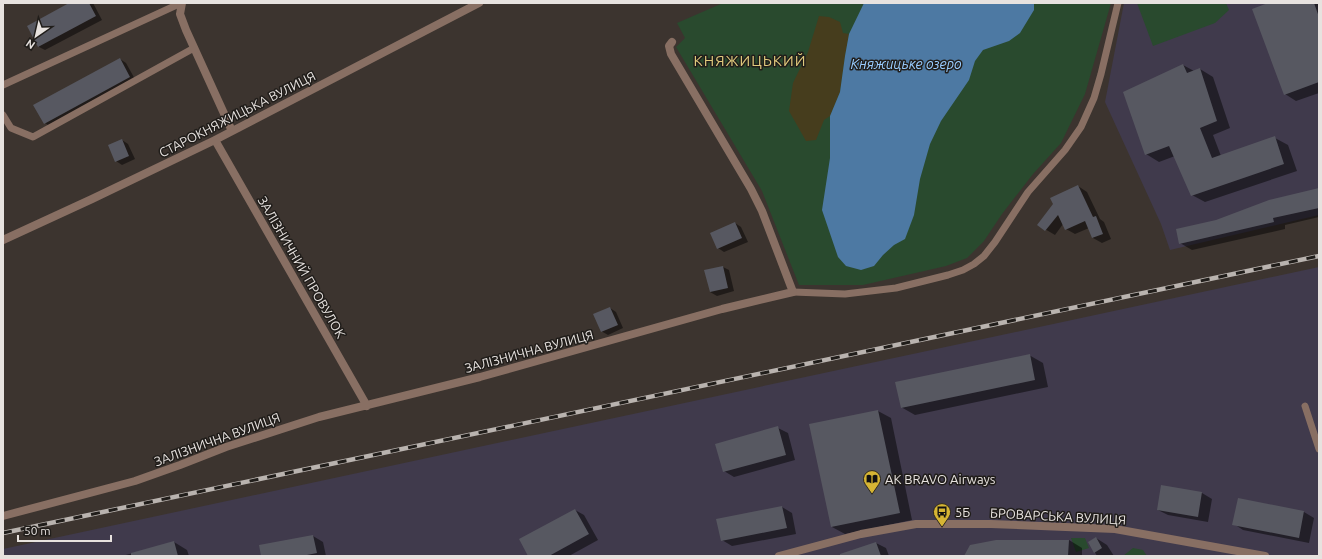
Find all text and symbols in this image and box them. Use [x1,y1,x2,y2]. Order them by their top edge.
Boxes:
north arrow [16,16,56,56]
text: N [24,37,37,52]
district label: КНЯЖИЦЬКИЙ [694,52,806,69]
water label: Княжицьке озеро [850,56,962,72]
street label: СТАРОКНЯЖИЦЬКА ВУЛИЦЯ [156,68,318,160]
street label: ЗАЛІЗНИЧНИЙ ПРОВУЛОК [256,194,348,340]
street label: ЗАЛІЗНИЧНА ВУЛИЦЯ [463,327,595,375]
street label: ЗАЛІЗНИЧНА ВУЛИЦЯ [152,410,282,468]
library icon: АК BRAVO Airways [862,469,882,494]
place label: АК BRAVO Airways [885,472,996,486]
bus stop icon: 5Б [932,502,952,527]
place label: 5Б [955,505,970,519]
street label: БРОВАРСЬКА ВУЛИЦЯ [990,505,1126,527]
scale bar [18,517,111,543]
text: 50 m [24,524,51,537]

